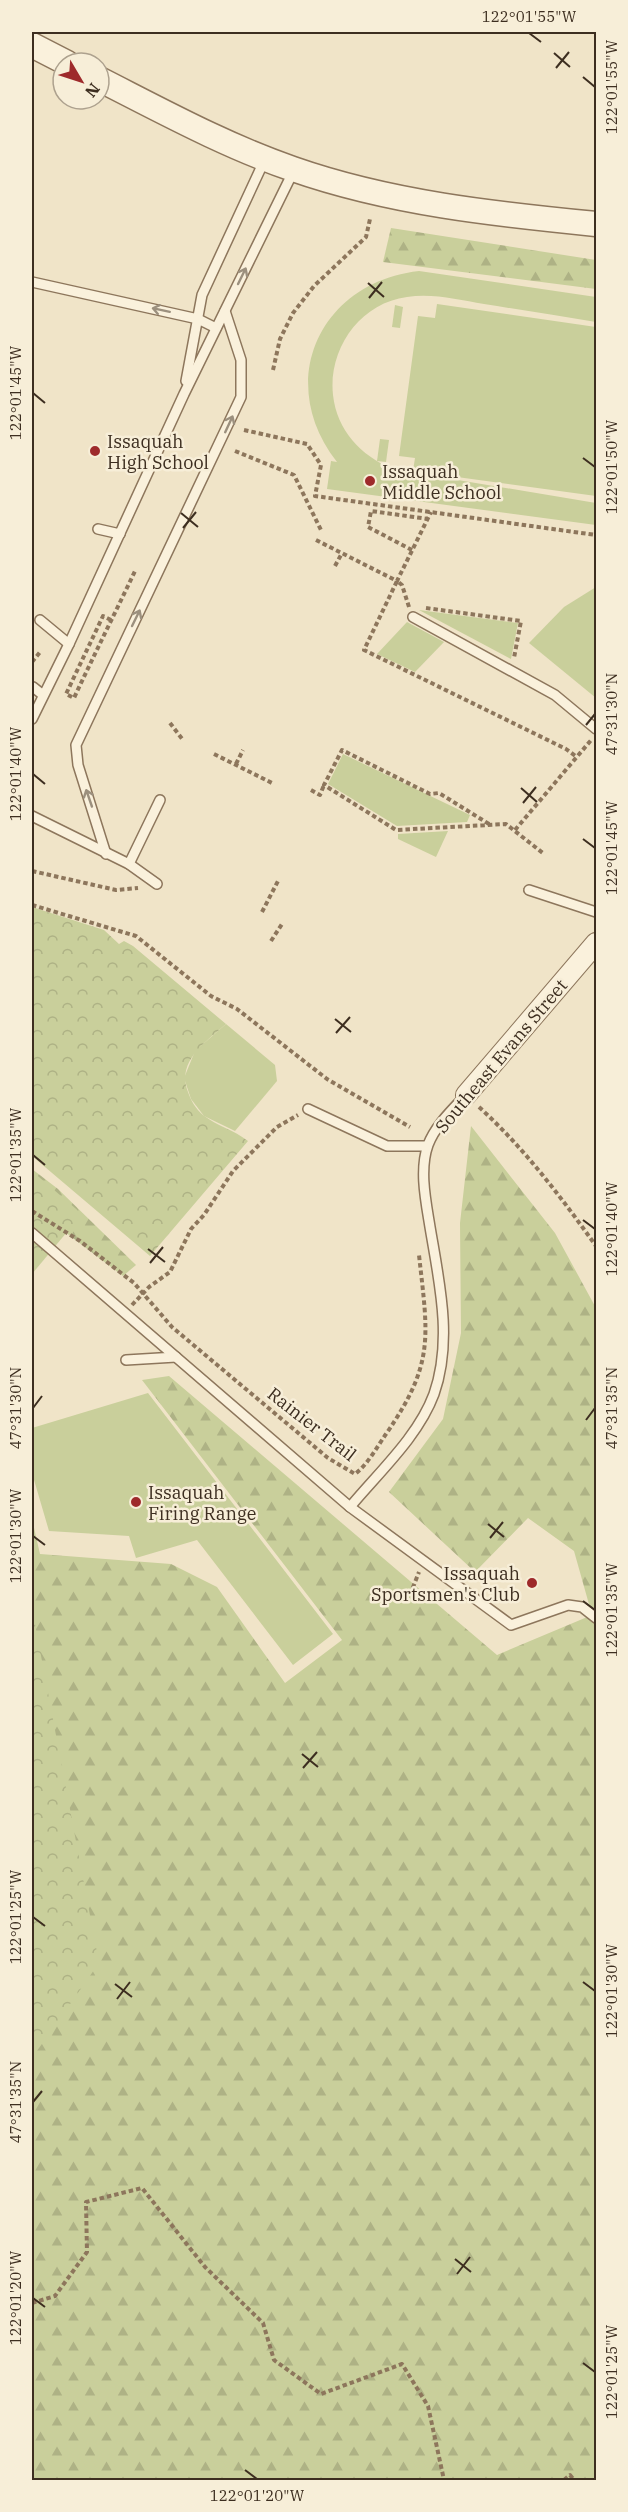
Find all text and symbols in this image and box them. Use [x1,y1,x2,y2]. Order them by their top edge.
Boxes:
text: 122°01'55"W [482,7,577,26]
text: 122°01'55"W [602,39,621,134]
north arrow [51,51,111,111]
text: N [81,79,104,102]
one-way arrow [236,267,248,285]
one-way arrow [152,304,171,316]
text: 122°01'45"W [6,345,25,440]
one-way arrow [223,415,235,433]
text: 122°01'50"W [602,419,621,514]
place label: Issaquah High School [107,430,209,474]
marker: Issaquah High School [88,444,102,458]
place label: Issaquah Middle School [382,460,501,504]
marker: Issaquah Middle School [363,474,377,488]
one-way arrow [130,610,142,628]
text: 47°31'30"N [602,673,621,755]
text: 122°01'40"W [6,726,25,821]
one-way arrow [83,789,94,808]
text: 122°01'45"W [602,800,621,895]
street label: Southeast Evans Street [430,974,572,1138]
text: 122°01'35"W [6,1107,25,1202]
text: 122°01'40"W [602,1181,621,1276]
text: 47°31'30"N [6,1367,25,1449]
text: 47°31'35"N [602,1367,621,1449]
street label: Rainier Trail [263,1382,361,1466]
place label: Issaquah Firing Range [148,1481,256,1525]
text: 122°01'30"W [6,1488,25,1583]
marker: Issaquah Firing Range [129,1495,143,1509]
place label: Issaquah Sportsmen's Club [371,1562,520,1606]
text: 122°01'35"W [602,1562,621,1657]
marker: Issaquah Sportsmen's Club [525,1576,539,1590]
text: 122°01'25"W [6,1869,25,1964]
text: 122°01'30"W [602,1943,621,2038]
text: 47°31'35"N [6,2061,25,2143]
text: 122°01'20"W [6,2250,25,2345]
text: 122°01'25"W [602,2324,621,2419]
text: 122°01'20"W [210,2486,305,2505]

